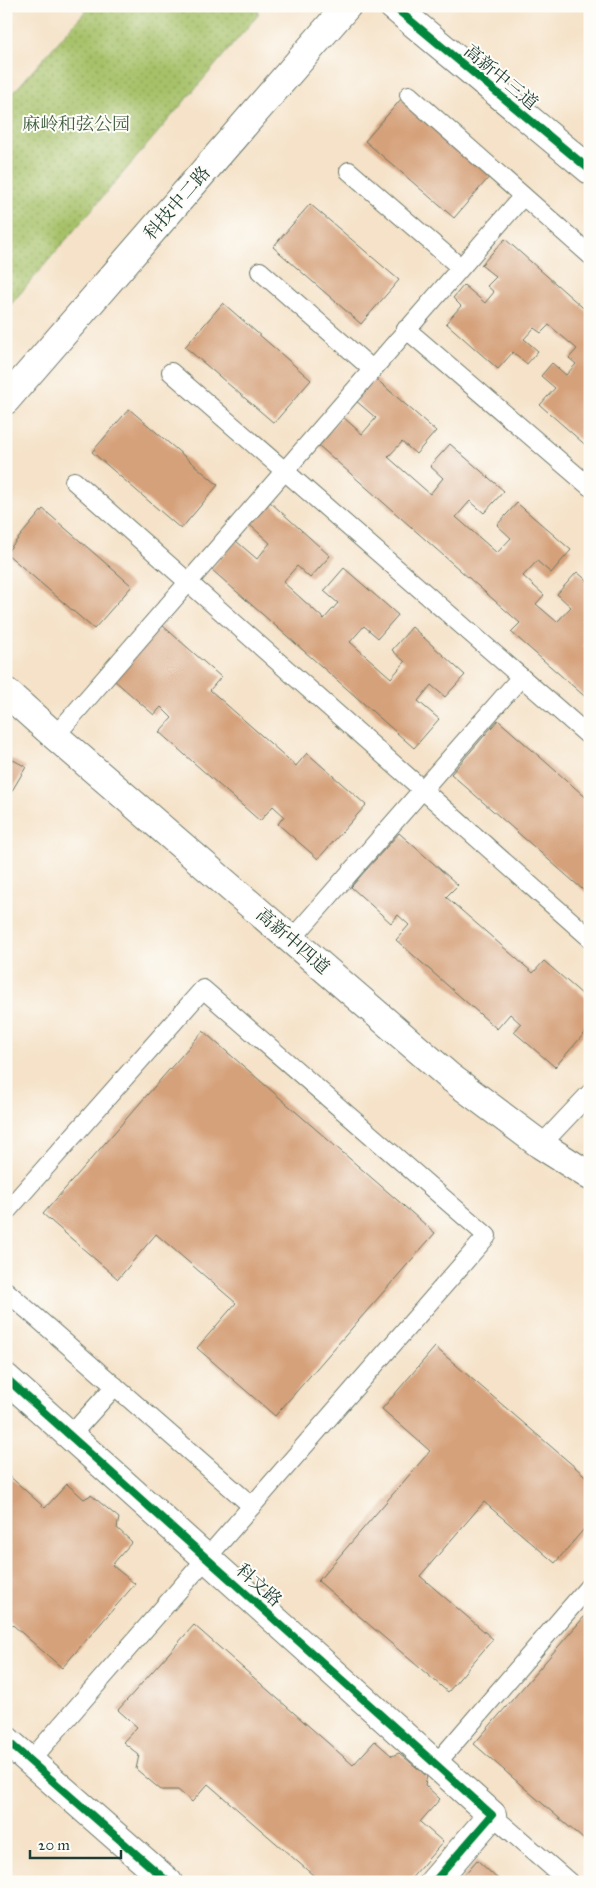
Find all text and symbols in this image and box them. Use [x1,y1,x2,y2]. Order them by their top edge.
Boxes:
street label: 高新中三道 [459,40,543,114]
park label: 麻岭和弦公园 [22,113,130,135]
street label: 科技中二路 [139,162,215,244]
street label: 高新中四道 [252,903,334,979]
street label: 科文路 [232,1559,286,1611]
scale bar [30,1828,121,1860]
text: 20 m [38,1836,70,1854]

